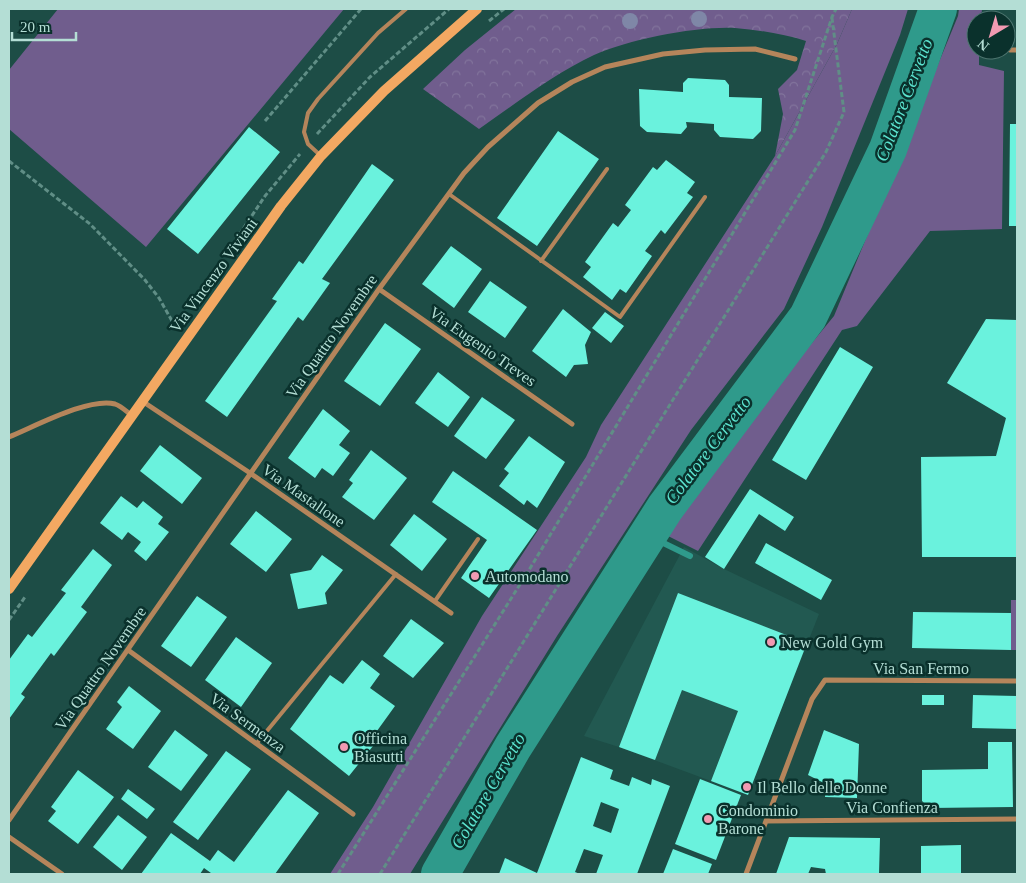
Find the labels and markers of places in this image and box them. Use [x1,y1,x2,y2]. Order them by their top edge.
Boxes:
place label: Automodano [485,568,569,585]
marker: Automodano [469,570,481,582]
place label: New Gold Gym [781,634,884,652]
marker: New Gold Gym [765,636,777,648]
place label: Officina Biasutti [354,730,407,765]
marker: Officina Biasutti [338,741,350,753]
place label: Il Bello delle Donne [757,779,887,796]
marker: Il Bello delle Donne [741,781,753,793]
place label: Condominio Barone [718,802,798,837]
marker: Condominio Barone [702,813,714,825]

